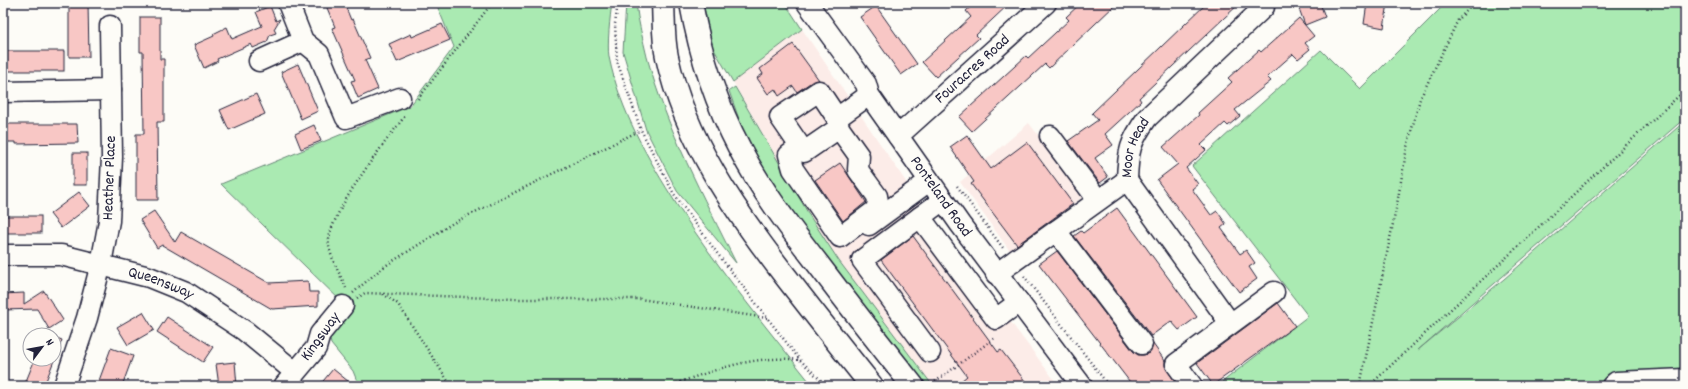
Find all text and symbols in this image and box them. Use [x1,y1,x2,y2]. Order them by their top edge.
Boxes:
street label: Fouracres Road [930,29,1015,109]
street label: Moor Head [1116,113,1156,178]
street label: Heather Place [97,135,123,221]
street label: Ponteland Road [904,151,978,242]
street label: Queensway [126,261,199,306]
street label: Kingsway [295,307,347,366]
north arrow [22,327,62,367]
text: N [41,336,57,350]

